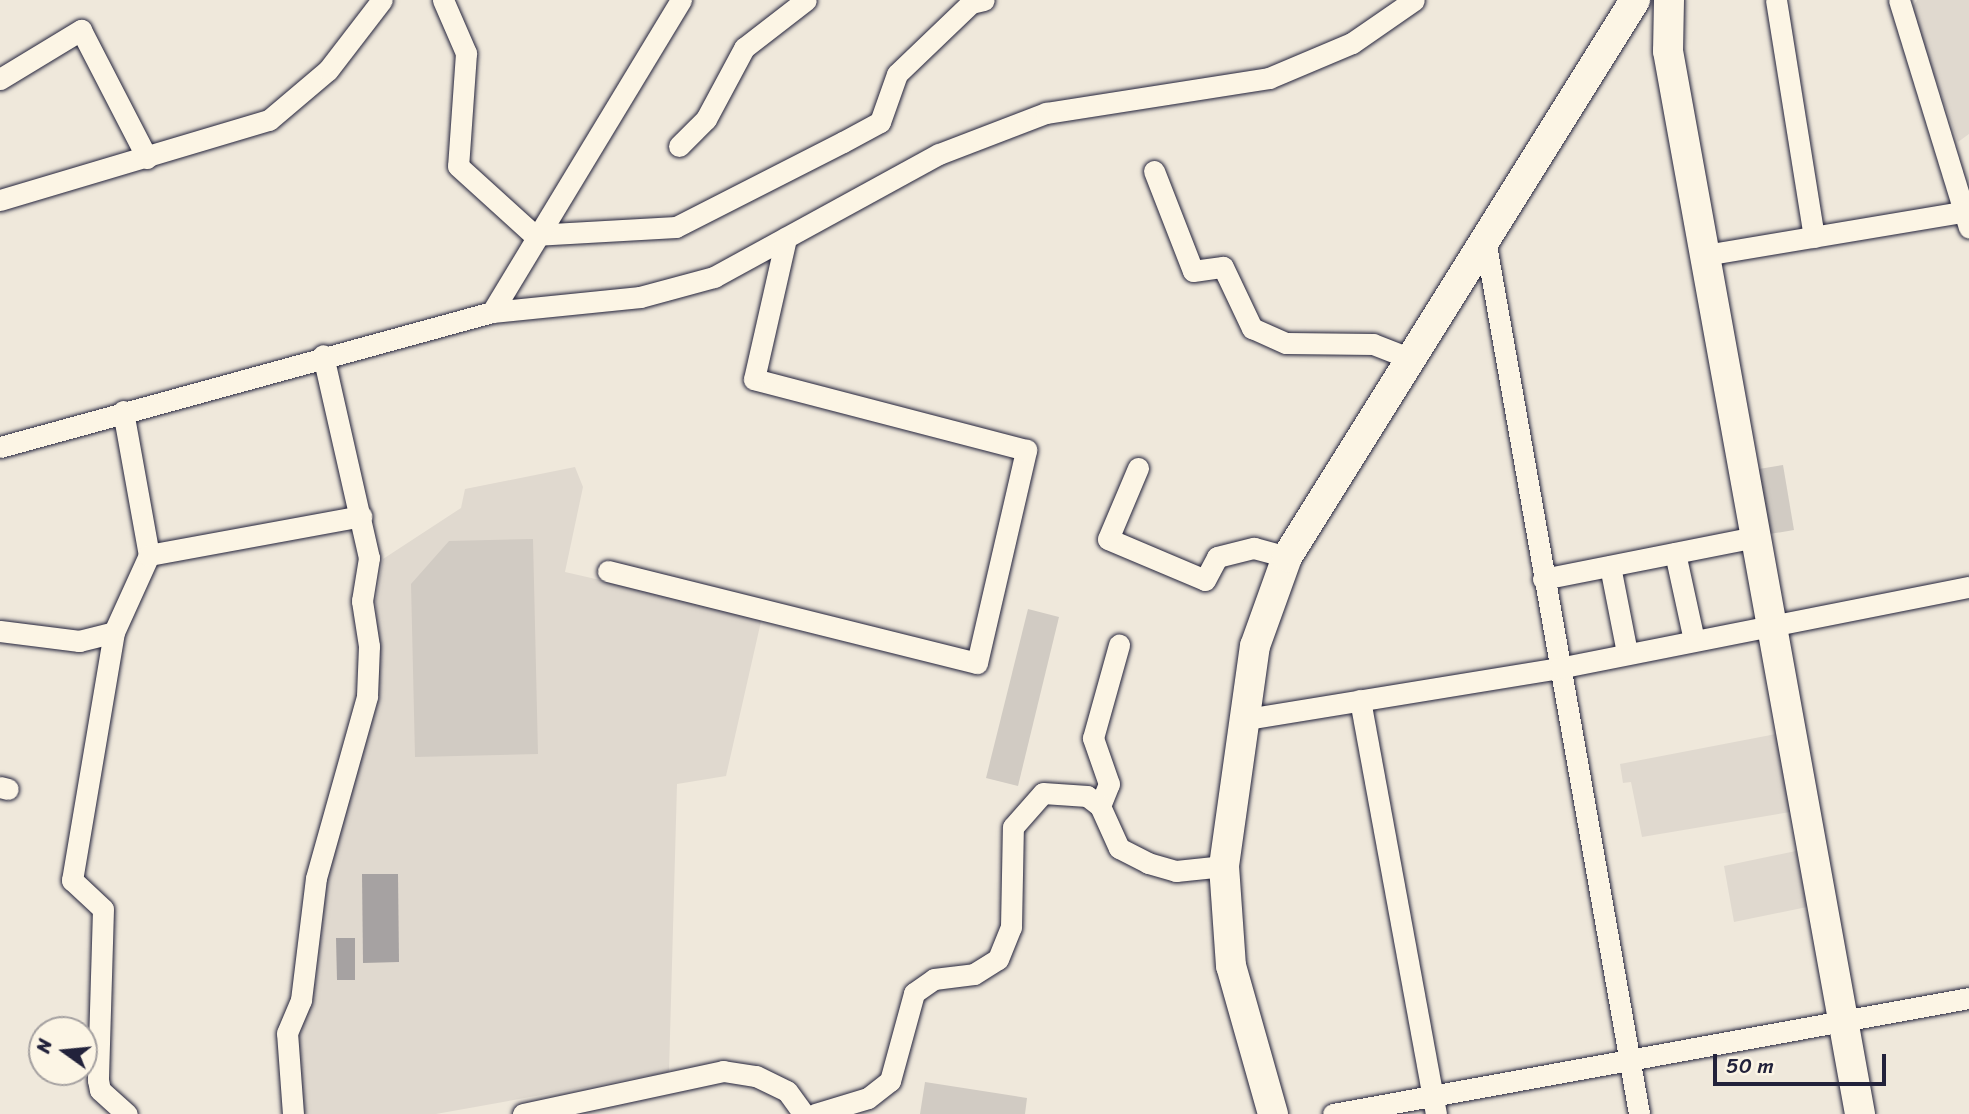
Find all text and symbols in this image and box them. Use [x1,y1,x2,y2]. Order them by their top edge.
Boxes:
north arrow [28,1016,98,1086]
text: N [27,1035,62,1057]
scale bar [1717,1040,1890,1084]
text: 50 m [1726,1047,1774,1085]

